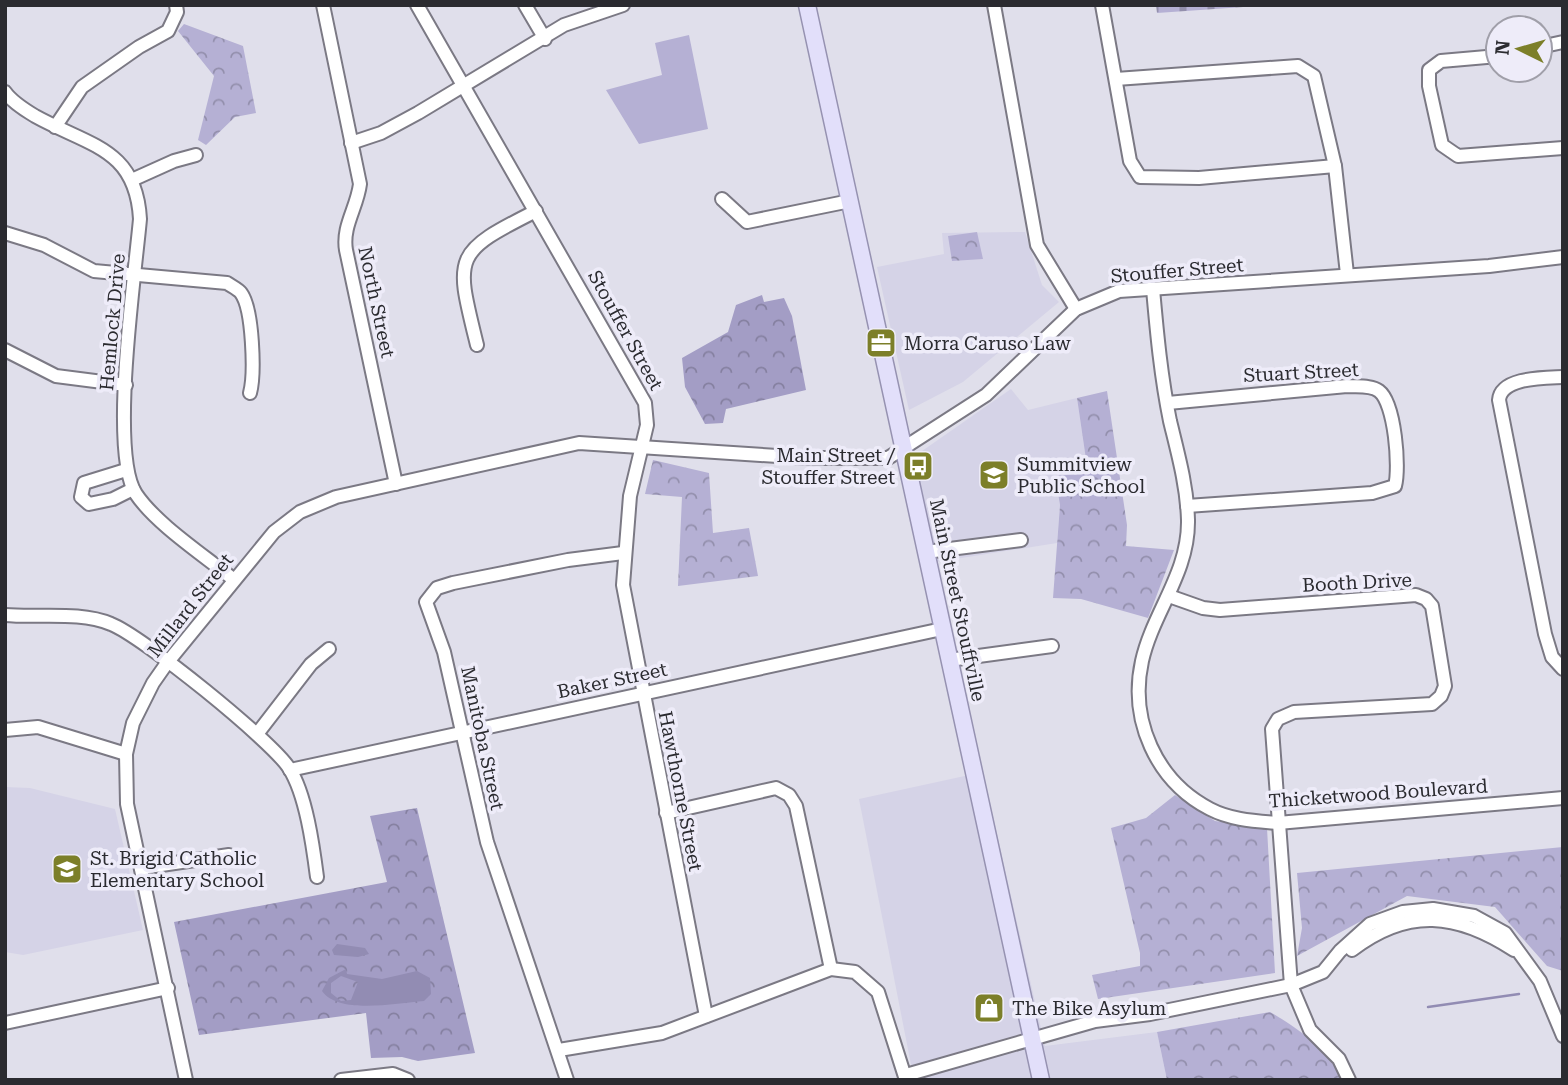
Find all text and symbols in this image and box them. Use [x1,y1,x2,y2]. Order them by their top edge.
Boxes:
north arrow [1484,14,1554,84]
text: N [1490,39,1515,56]
street label: North Street [353,244,400,360]
street label: Hemlock Drive [95,252,130,392]
street label: Stouffer Street [1110,253,1245,288]
street label: Stouffer Street [583,266,668,394]
office icon: Morra Caruso Law [864,326,898,360]
place label: Morra Caruso Law [904,332,1071,355]
street label: Stuart Street [1243,358,1359,387]
place label: Main Street / Stouffer Street [762,444,896,489]
bus stop icon: Main Street / Stouffer Street [901,449,935,483]
place label: Summitview Public School [1017,453,1145,498]
school or university icon: Summitview Public School [977,458,1011,492]
street label: Main Street Stouffville [925,497,990,703]
street label: Millard Street [143,549,238,662]
street label: Booth Drive [1302,568,1413,597]
street label: Baker Street [555,658,669,703]
street label: Manitoba Street [456,664,509,812]
street label: Hawthorne Street [654,709,707,873]
street label: Thicketwood Boulevard [1268,774,1488,813]
place label: St. Brigid Catholic Elementary School [90,847,264,892]
school or university icon: St. Brigid Catholic Elementary School [50,852,84,886]
shop icon: The Bike Asylum [972,991,1006,1025]
place label: The Bike Asylum [1012,997,1166,1020]

